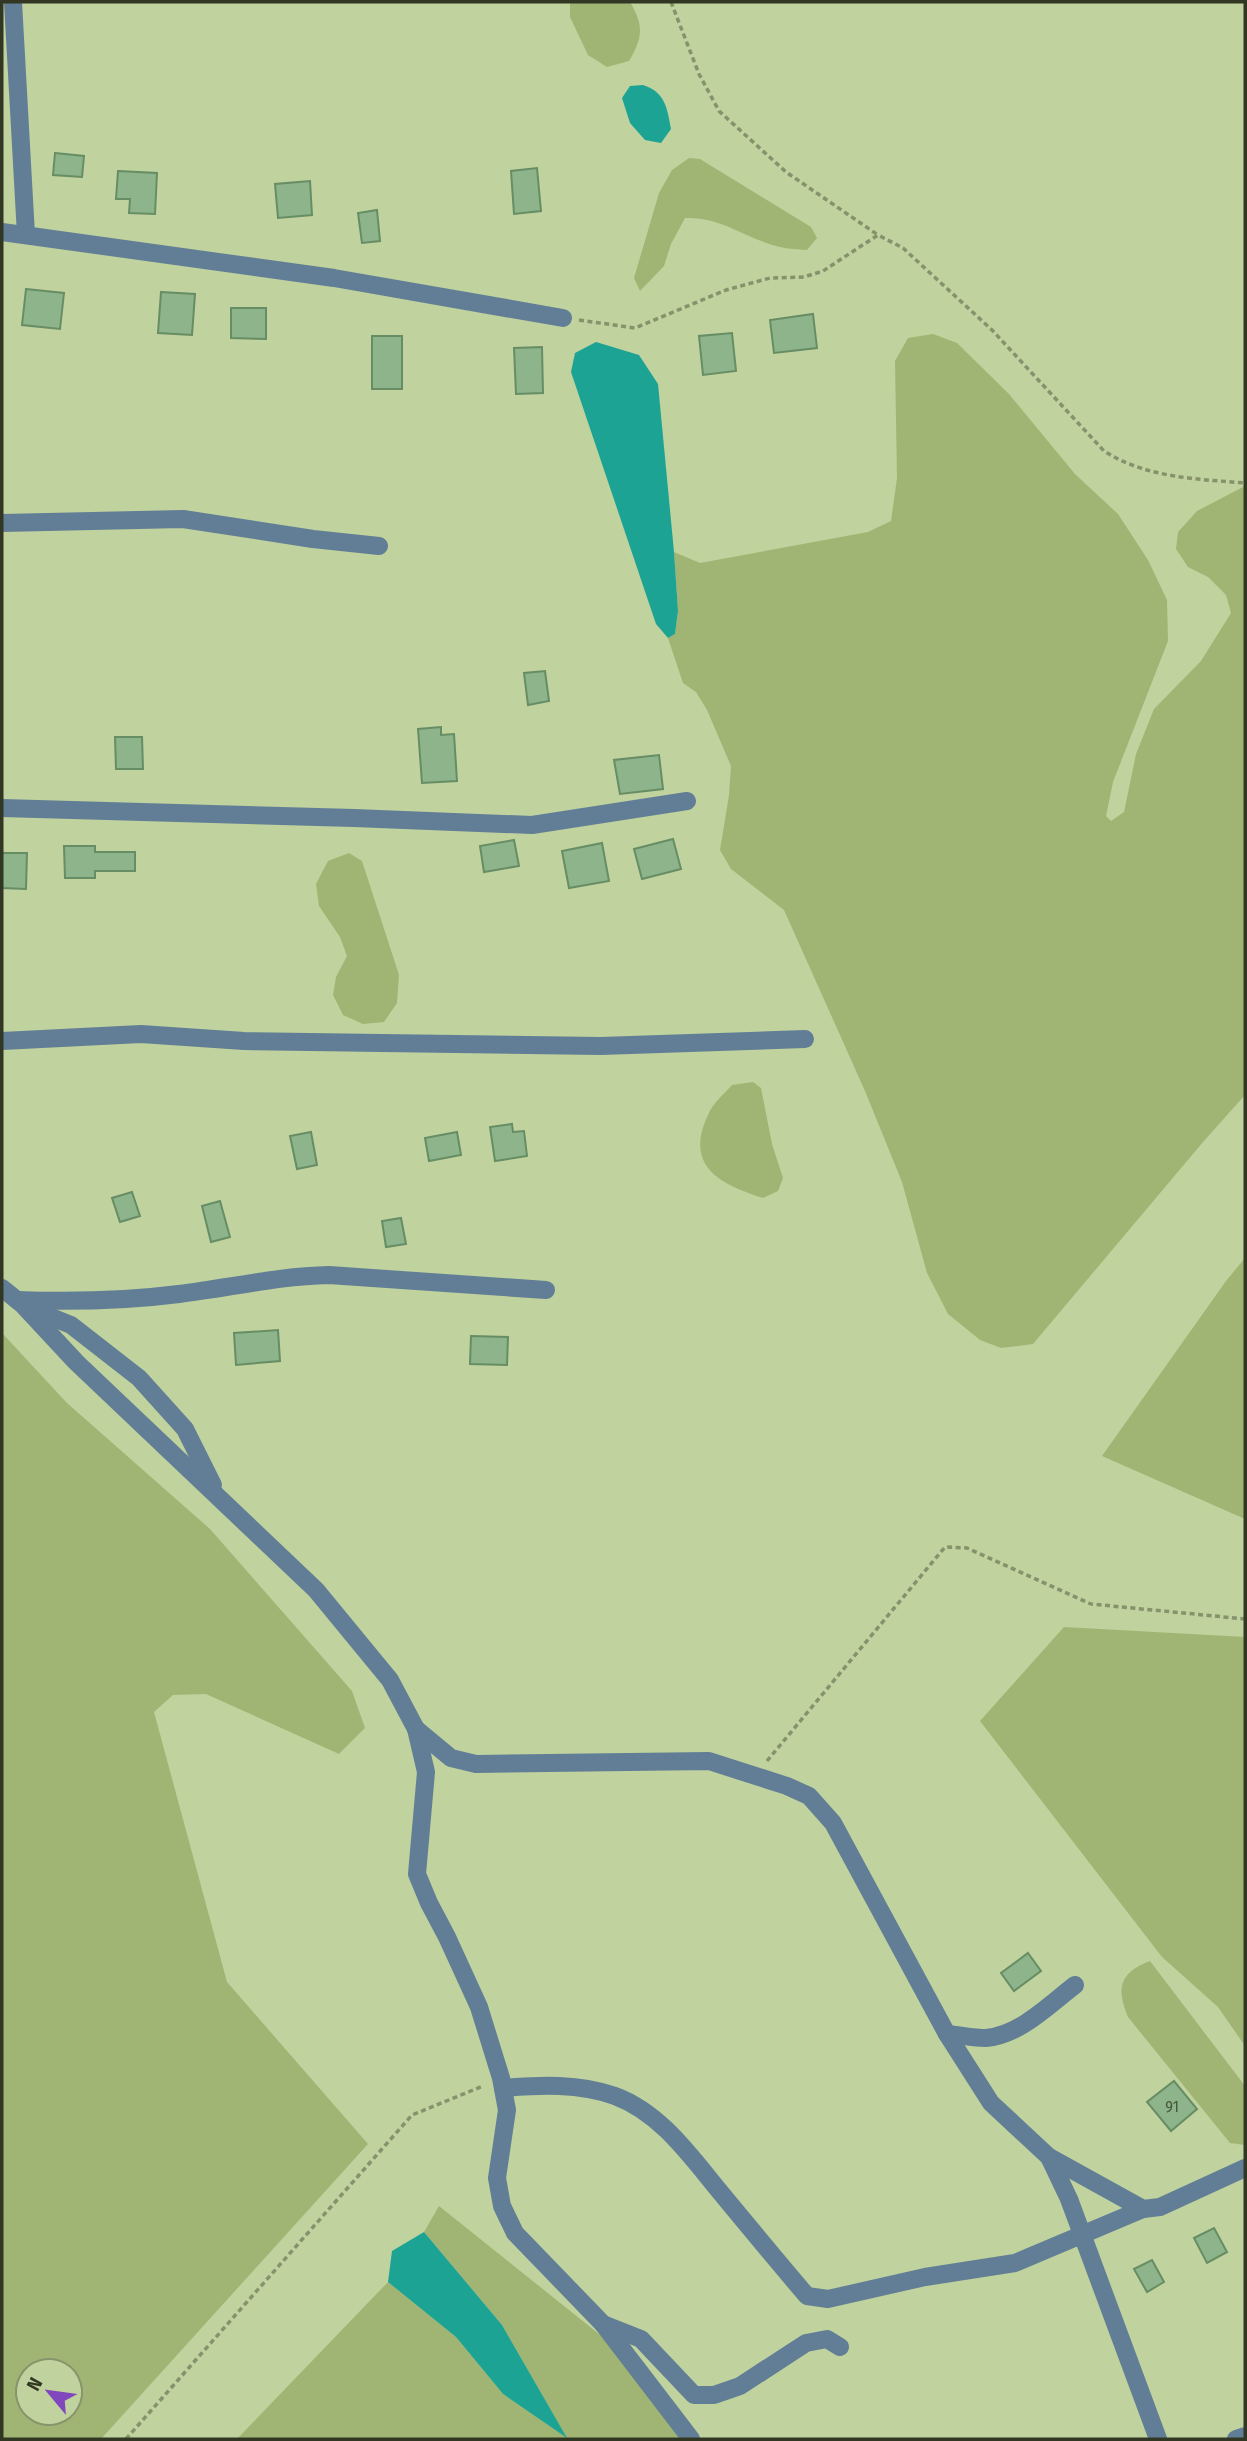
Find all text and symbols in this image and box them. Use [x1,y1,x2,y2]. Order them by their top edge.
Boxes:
house number: 91 [1165,2097,1179,2116]
north arrow [14,2357,84,2427]
text: N [22,2373,47,2395]

